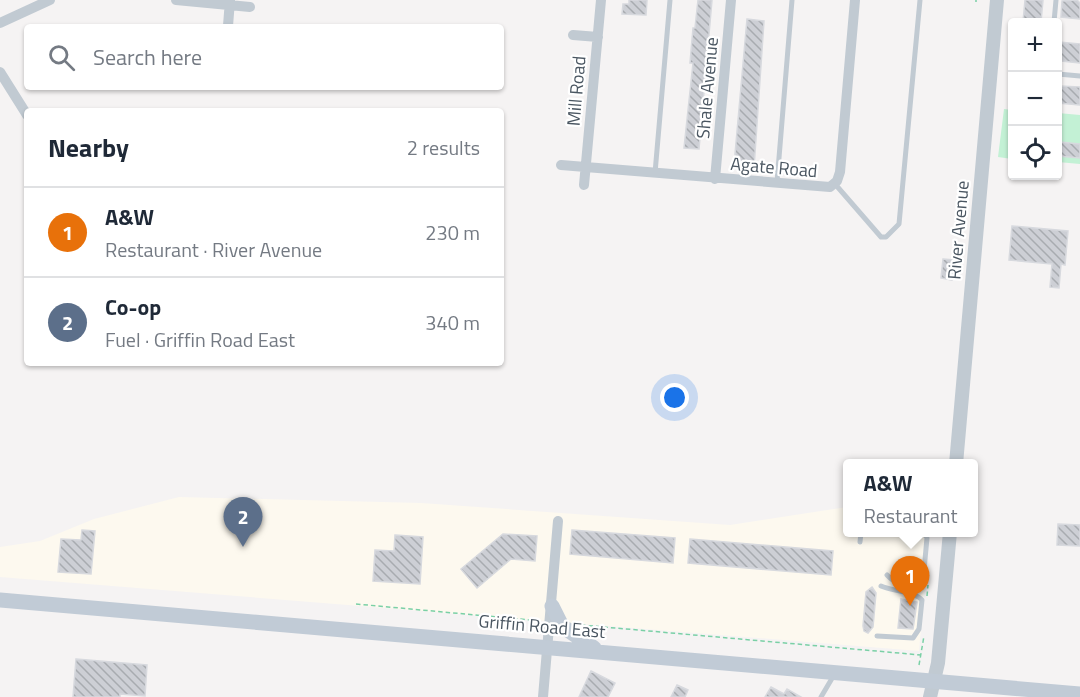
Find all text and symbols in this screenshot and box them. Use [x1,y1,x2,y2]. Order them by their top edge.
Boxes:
map controls [1008,18,1062,180]
button: + [1008,18,1062,72]
search box [24,24,504,90]
street label: Shale Avenue [689,36,725,140]
text: Search here [93,40,202,74]
icon: search [45,41,78,74]
street label: Mill Road [559,55,593,127]
button: − [1008,72,1062,126]
button: locate [1008,126,1062,180]
text: Nearby [48,128,129,167]
text: 2 results [407,132,480,163]
street label: Agate Road [729,150,819,184]
street label: River Avenue [940,179,976,281]
text: A&W [105,200,154,234]
text: 1 [62,217,73,248]
text: 230 m [425,217,480,248]
text: Restaurant · River Avenue [105,234,322,265]
text: Co-op [105,290,161,324]
text: 2 [62,307,73,338]
text: 340 m [425,307,480,338]
text: Fuel · Griffin Road East [105,324,295,355]
your location [660,383,689,412]
popup [843,459,978,537]
text: A&W [864,466,912,500]
pin: 2 [224,498,262,547]
text: Restaurant [864,500,957,531]
pin: 1 [890,556,930,606]
street label: Griffin Road East [477,607,607,645]

